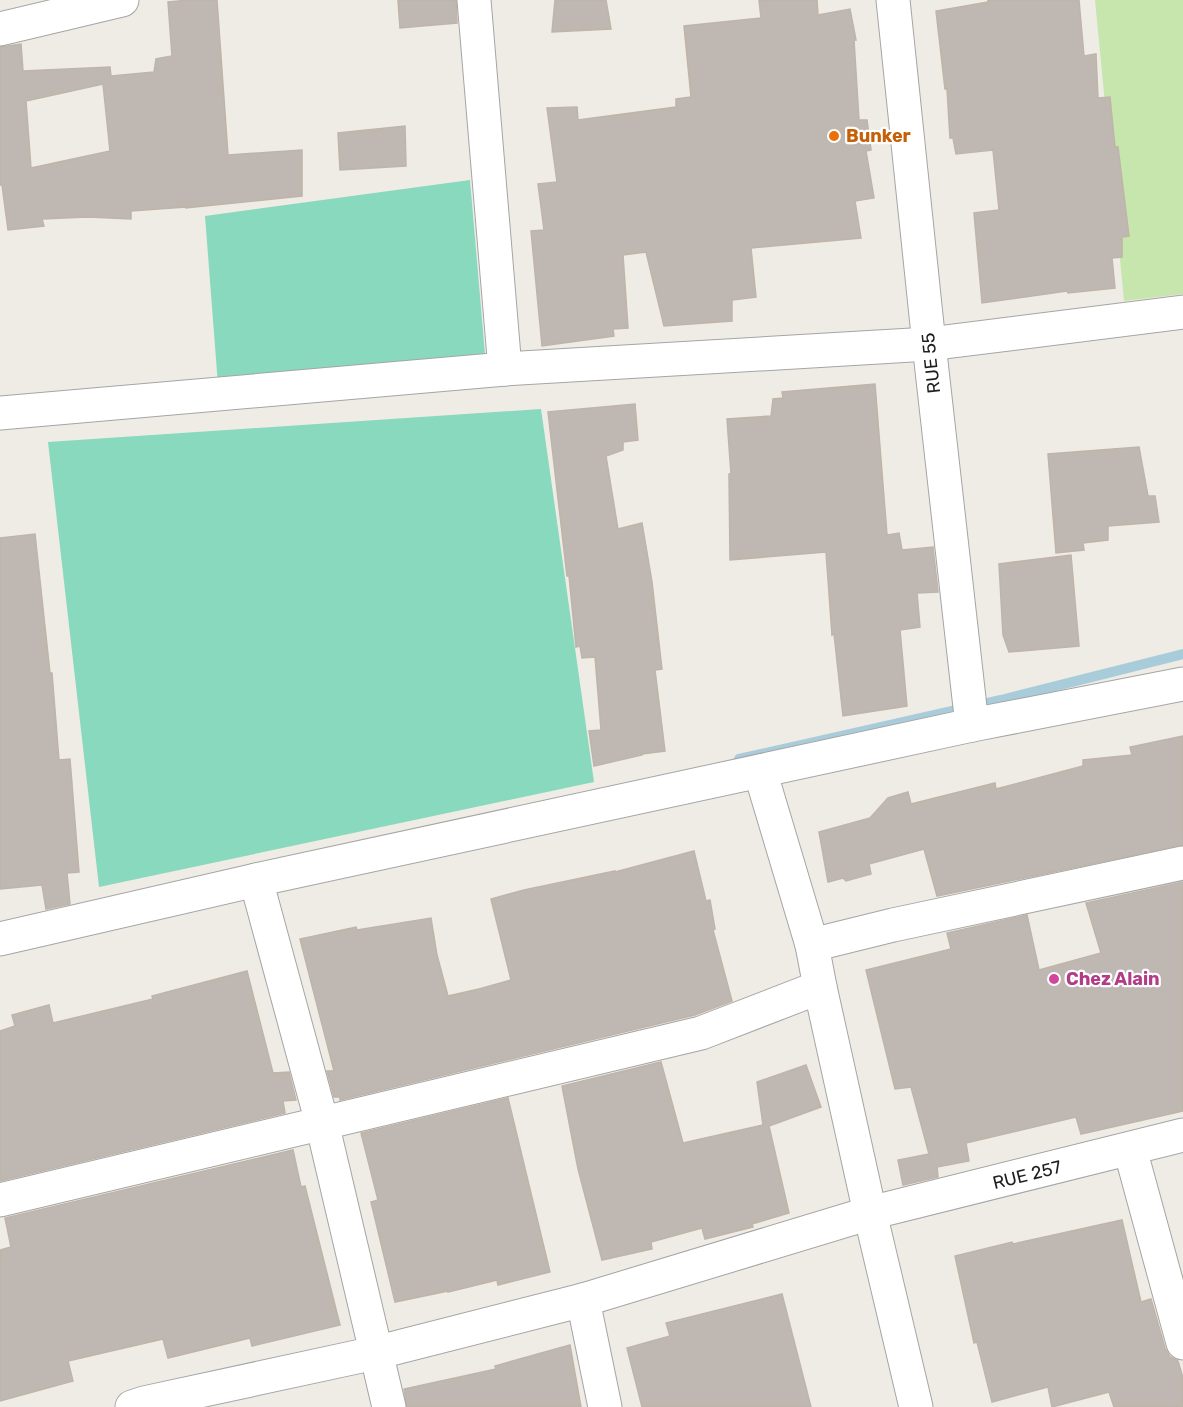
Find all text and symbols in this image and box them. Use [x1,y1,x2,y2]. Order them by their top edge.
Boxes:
place label: Bunker [846,125,911,147]
marker: Bunker [827,129,841,143]
street label: RUE 55 [917,331,945,395]
place label: Chez Alain [1066,968,1160,990]
marker: Chez Alain [1047,972,1061,986]
street label: RUE 257 [990,1156,1064,1194]

